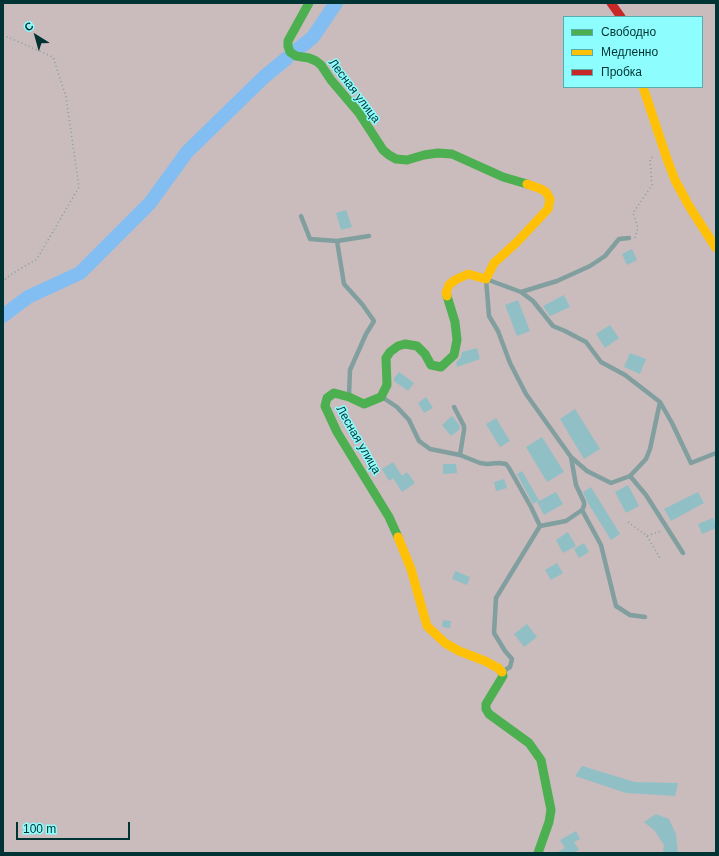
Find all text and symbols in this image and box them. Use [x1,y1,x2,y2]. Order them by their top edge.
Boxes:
north arrow [16,16,56,56]
legend [563,16,703,88]
text: С [22,19,36,34]
text: Свободно [601,25,656,39]
text: Медленно [601,45,658,59]
street label: Лесная улица [325,56,383,126]
text: Пробка [601,65,642,79]
street label: Лесная улица [333,403,383,477]
scale bar [18,814,132,840]
text: 100 m [23,822,56,836]

